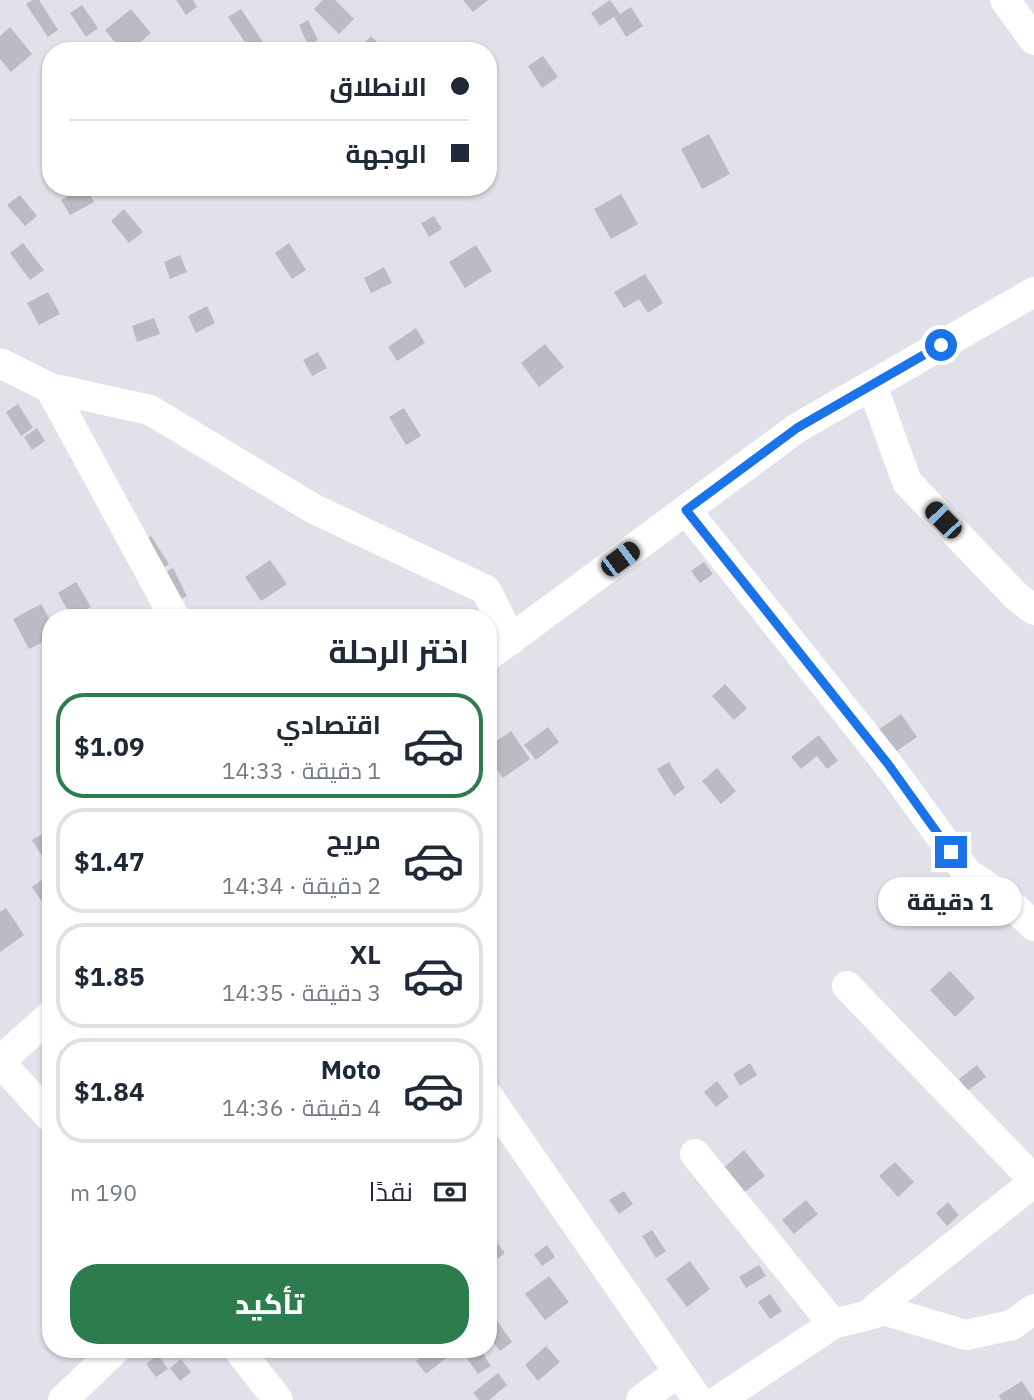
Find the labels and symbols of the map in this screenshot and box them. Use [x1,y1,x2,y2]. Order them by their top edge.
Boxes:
route start [925,329,957,361]
car [921,498,966,542]
car [597,538,644,580]
route end [935,836,967,868]
callout: 1 دقيقة [879,876,1023,926]

